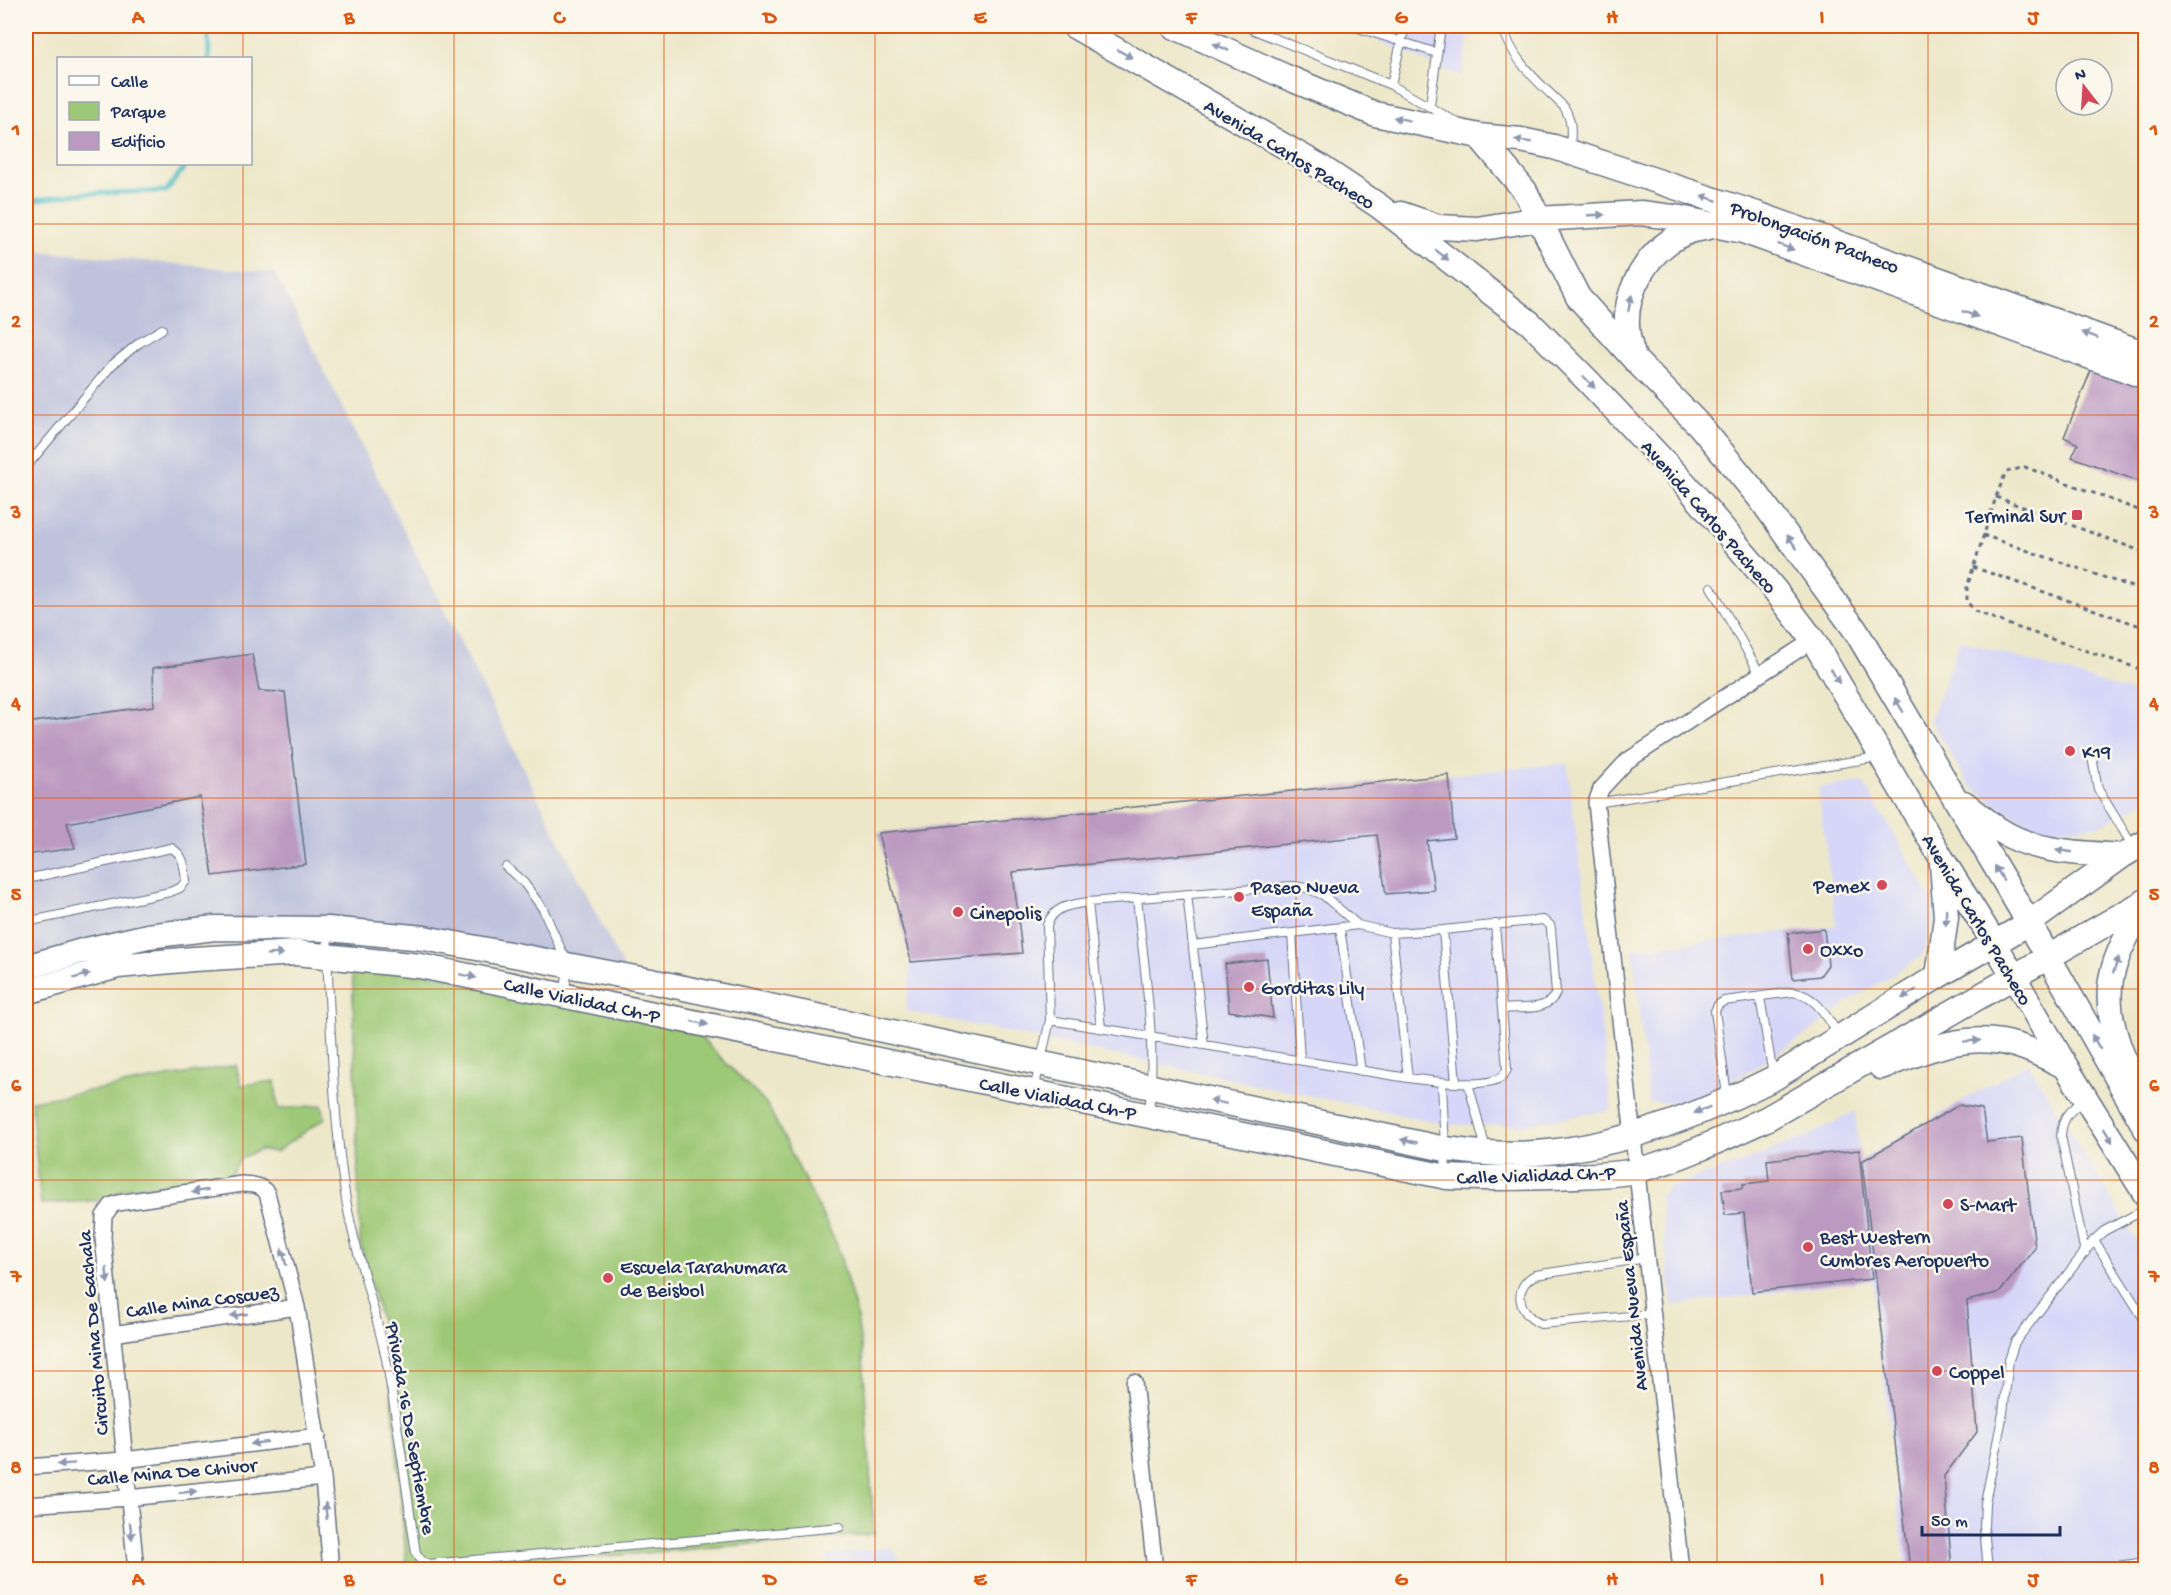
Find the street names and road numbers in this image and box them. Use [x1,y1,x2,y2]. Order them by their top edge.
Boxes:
street label: Avenida Carlos Pacheco [1199,96,1378,216]
street label: Prolongación Pacheco [1725,198,1901,281]
street label: Avenida Carlos Pacheco [1635,437,1780,600]
street label: Avenida Carlos Pacheco [1915,831,2035,1010]
street label: Calle Vialidad Ch-P [501,975,663,1030]
street label: Calle Vialidad Ch-P [977,1074,1139,1127]
street label: Calle Vialidad Ch-P [1456,1163,1617,1192]
street label: Avenida Nueva España [1612,1199,1655,1392]
street label: Circuito Mina De Gachala [75,1228,116,1436]
street label: Calle Mina Coscuez [125,1281,281,1326]
street label: Privada 16 De Septiembre [378,1320,439,1537]
street label: Calle Mina De Chivor [87,1455,260,1493]

